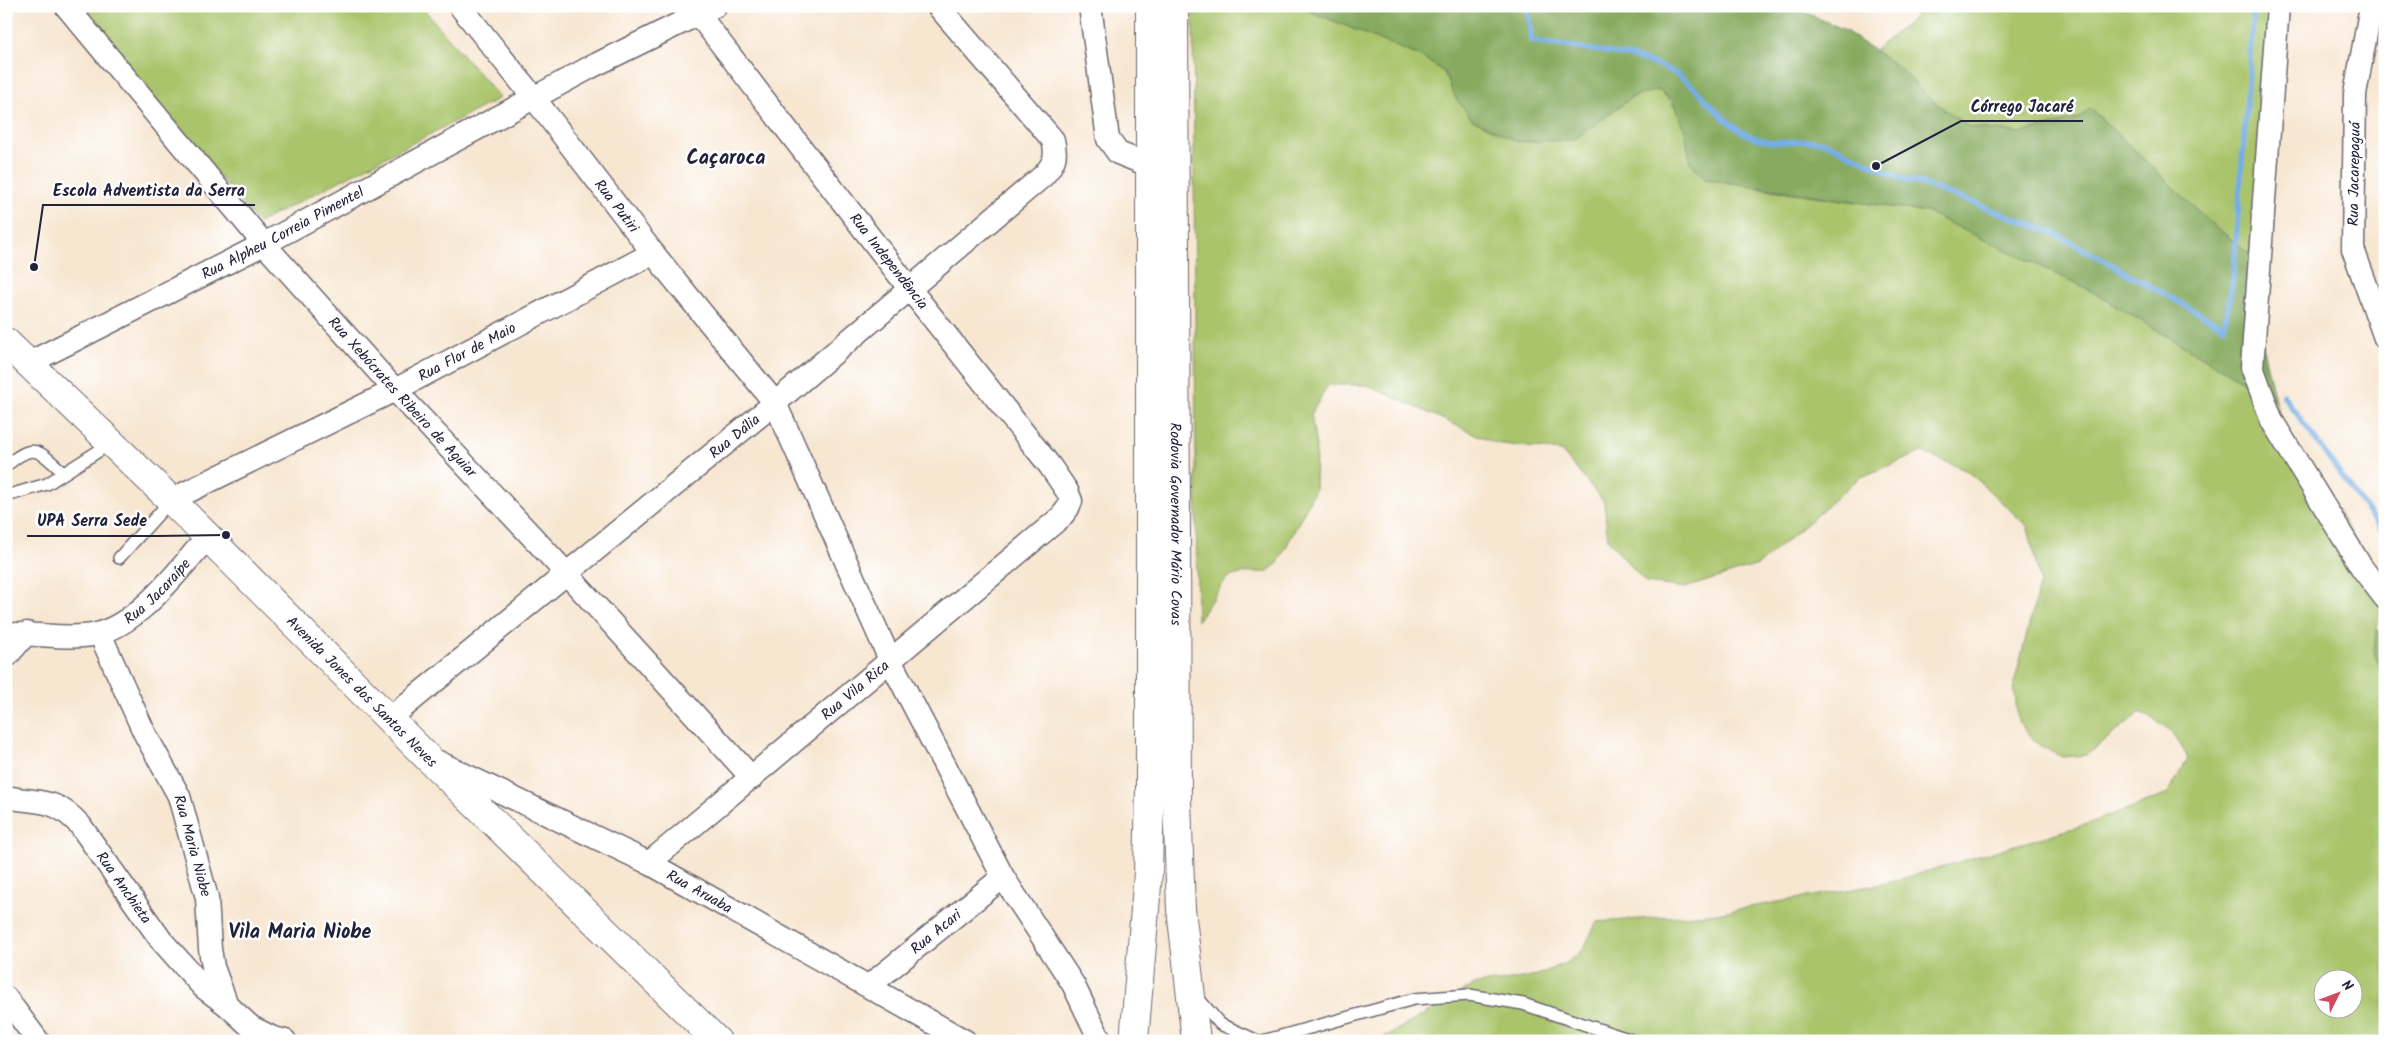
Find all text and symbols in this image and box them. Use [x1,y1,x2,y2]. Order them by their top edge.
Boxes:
callout: Córrego Jacaré [1961,90,2083,121]
text: Córrego Jacaré [1971,95,2074,120]
street label: Rua Jacarepaguá [2342,120,2368,226]
district label: Caçaroca [687,143,765,175]
callout: Escola Adventista da Serra [43,174,255,205]
street label: Rua Putiri [587,174,645,240]
text: Escola Adventista da Serra [53,179,245,204]
street label: Rua Alpheu Correia Pimentel [198,181,369,287]
street label: Rua Independência [843,208,934,315]
street label: Rua Xebócrates Ribeiro de Aguiar [322,312,483,484]
street label: Rua Flor de Maio [414,317,521,389]
street label: Rua Dália [704,409,766,465]
street label: Rodovia Governador Mário Covas [1163,422,1187,626]
callout: UPA Serra Sede [27,505,157,536]
text: UPA Serra Sede [37,509,147,534]
street label: Rua Jacaraípe [119,553,197,631]
street label: Avenida Jones dos Santos Neves [280,611,443,774]
street label: Rua Vila Rica [816,655,895,727]
street label: Rua Maria Niobe [166,792,217,900]
street label: Rua Anchieta [89,847,157,929]
street label: Rua Aruaba [662,864,737,921]
street label: Rua Acari [905,903,968,961]
district label: Vila Maria Niobe [229,917,372,949]
north arrow [2314,970,2364,1020]
text: N [2336,975,2358,997]

